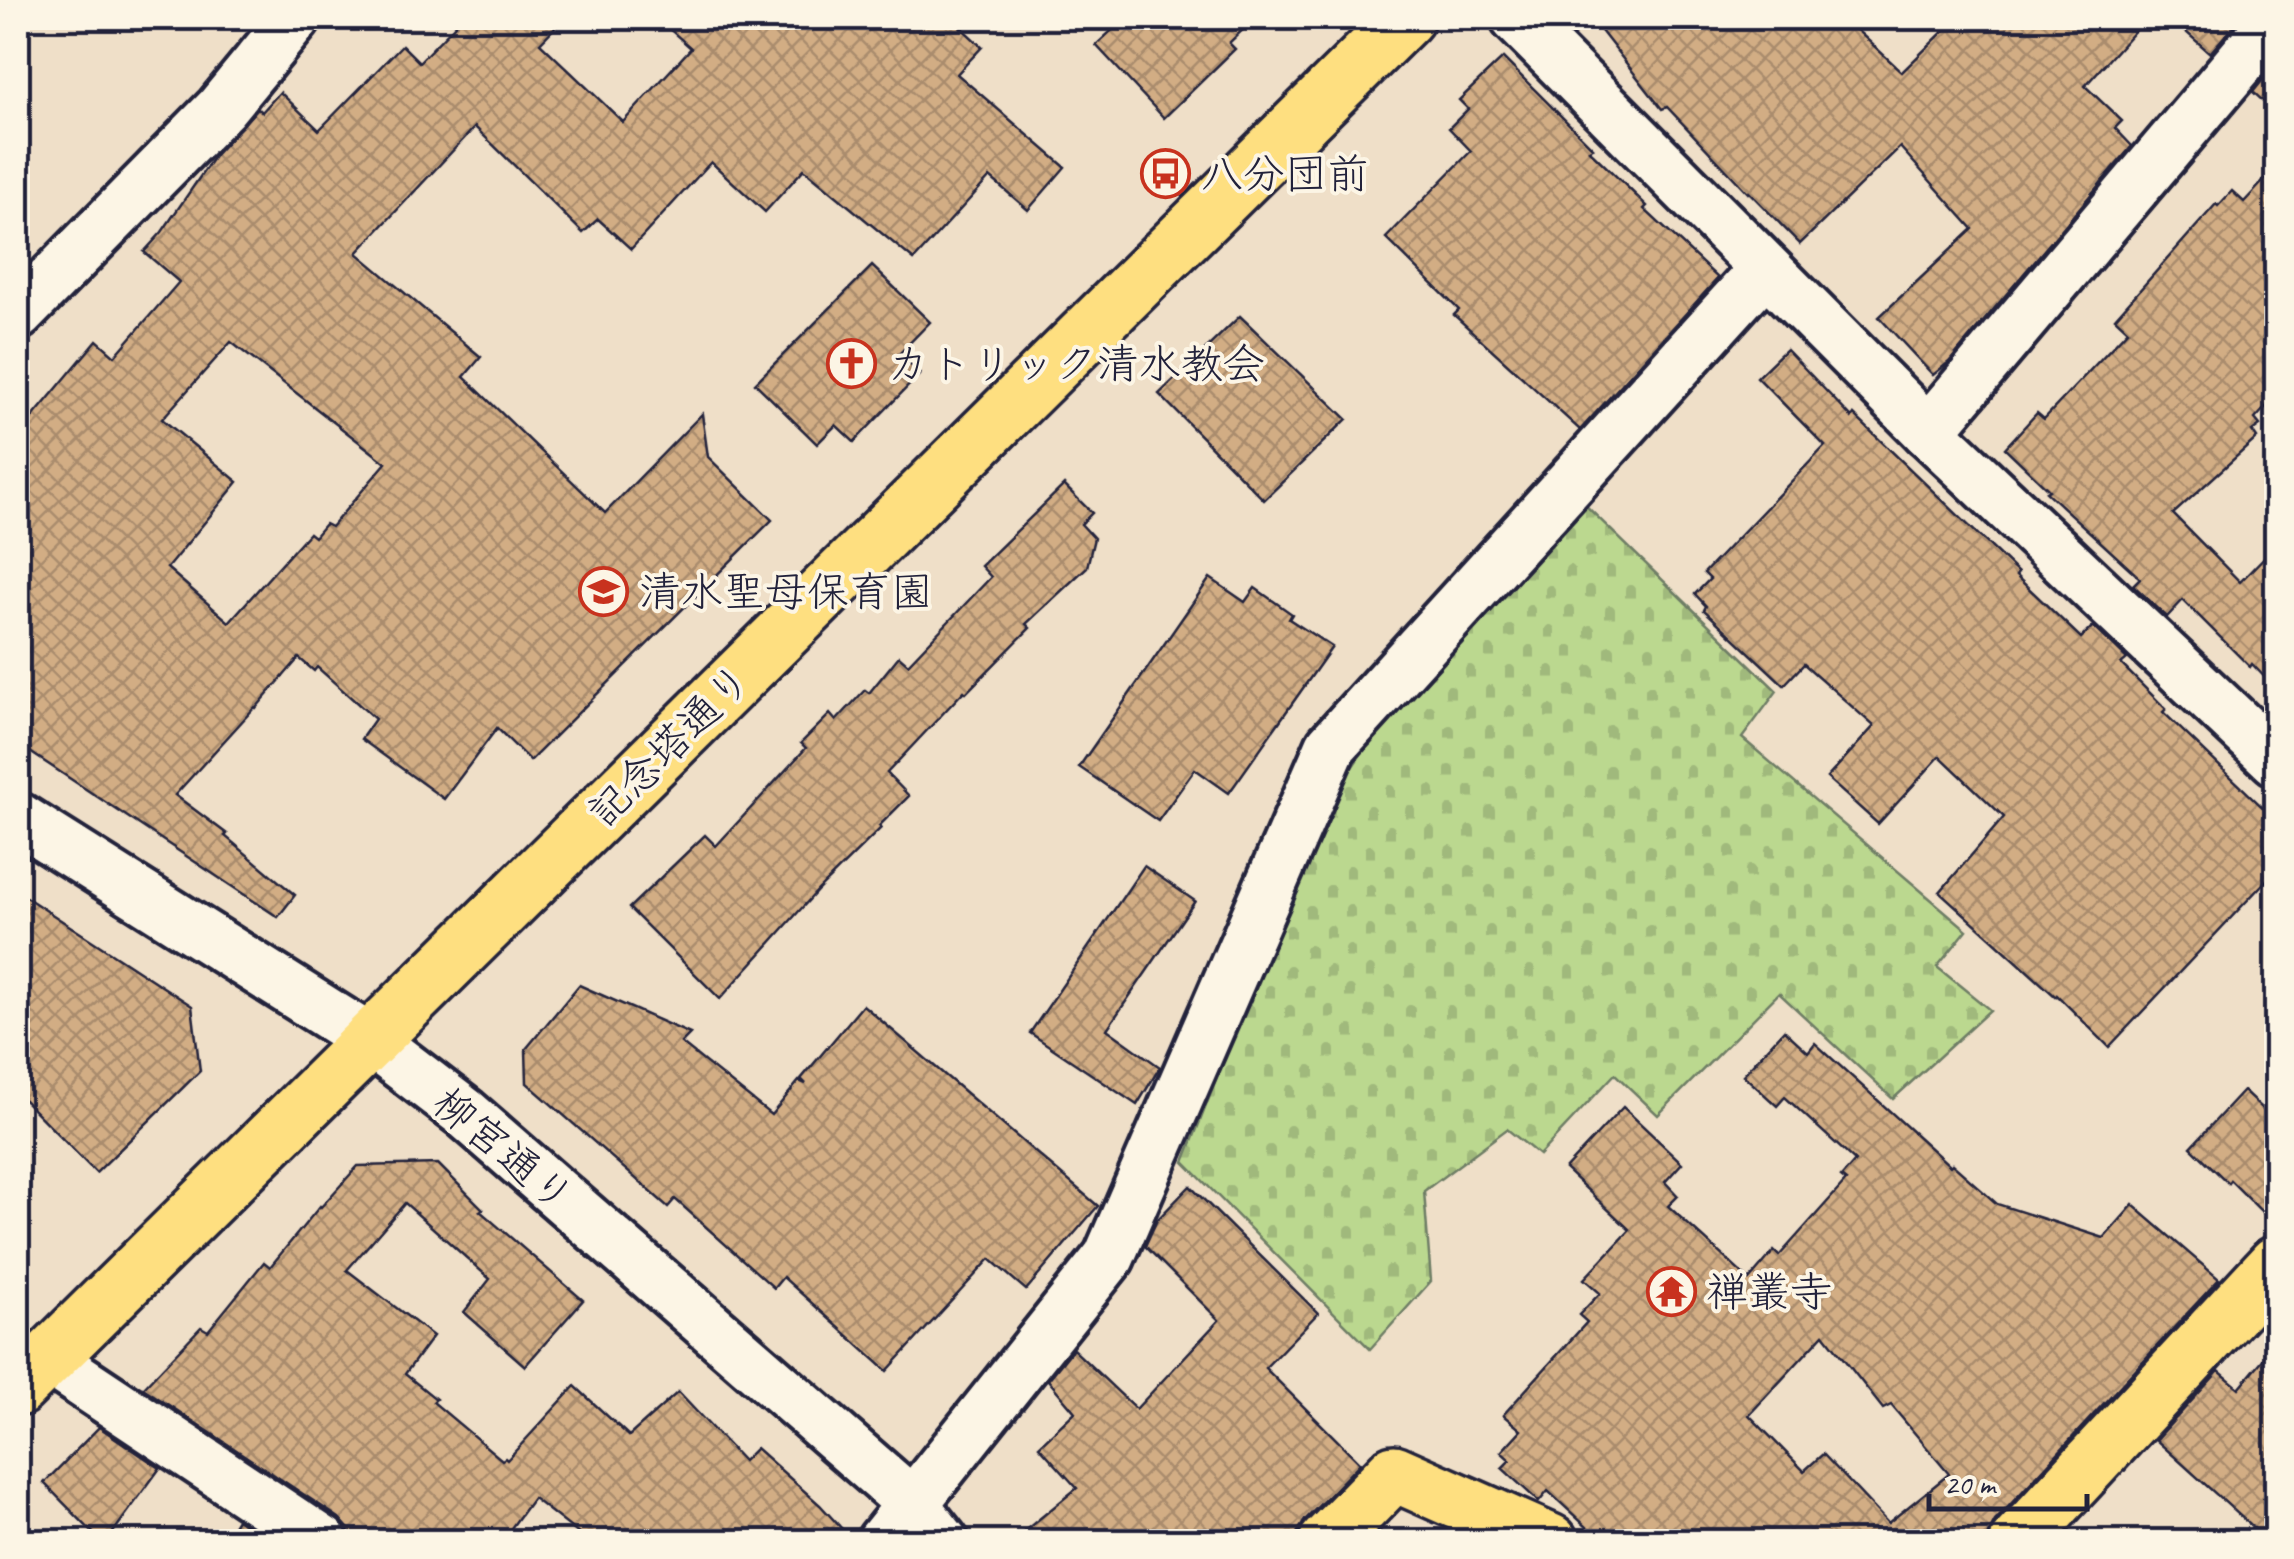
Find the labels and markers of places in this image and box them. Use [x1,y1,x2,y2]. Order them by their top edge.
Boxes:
bus stop icon: 八分団前 [1140,147,1192,199]
place label: 八分団前 [1201,148,1369,201]
church icon: カトリック清水教会 [826,337,878,389]
place label: カトリック清水教会 [887,338,1265,391]
school or university icon: 清水聖母保育園 [578,565,630,617]
place label: 清水聖母保育園 [639,566,933,619]
temple icon: 禅叢寺 [1645,1265,1697,1317]
place label: 禅叢寺 [1706,1266,1832,1319]

